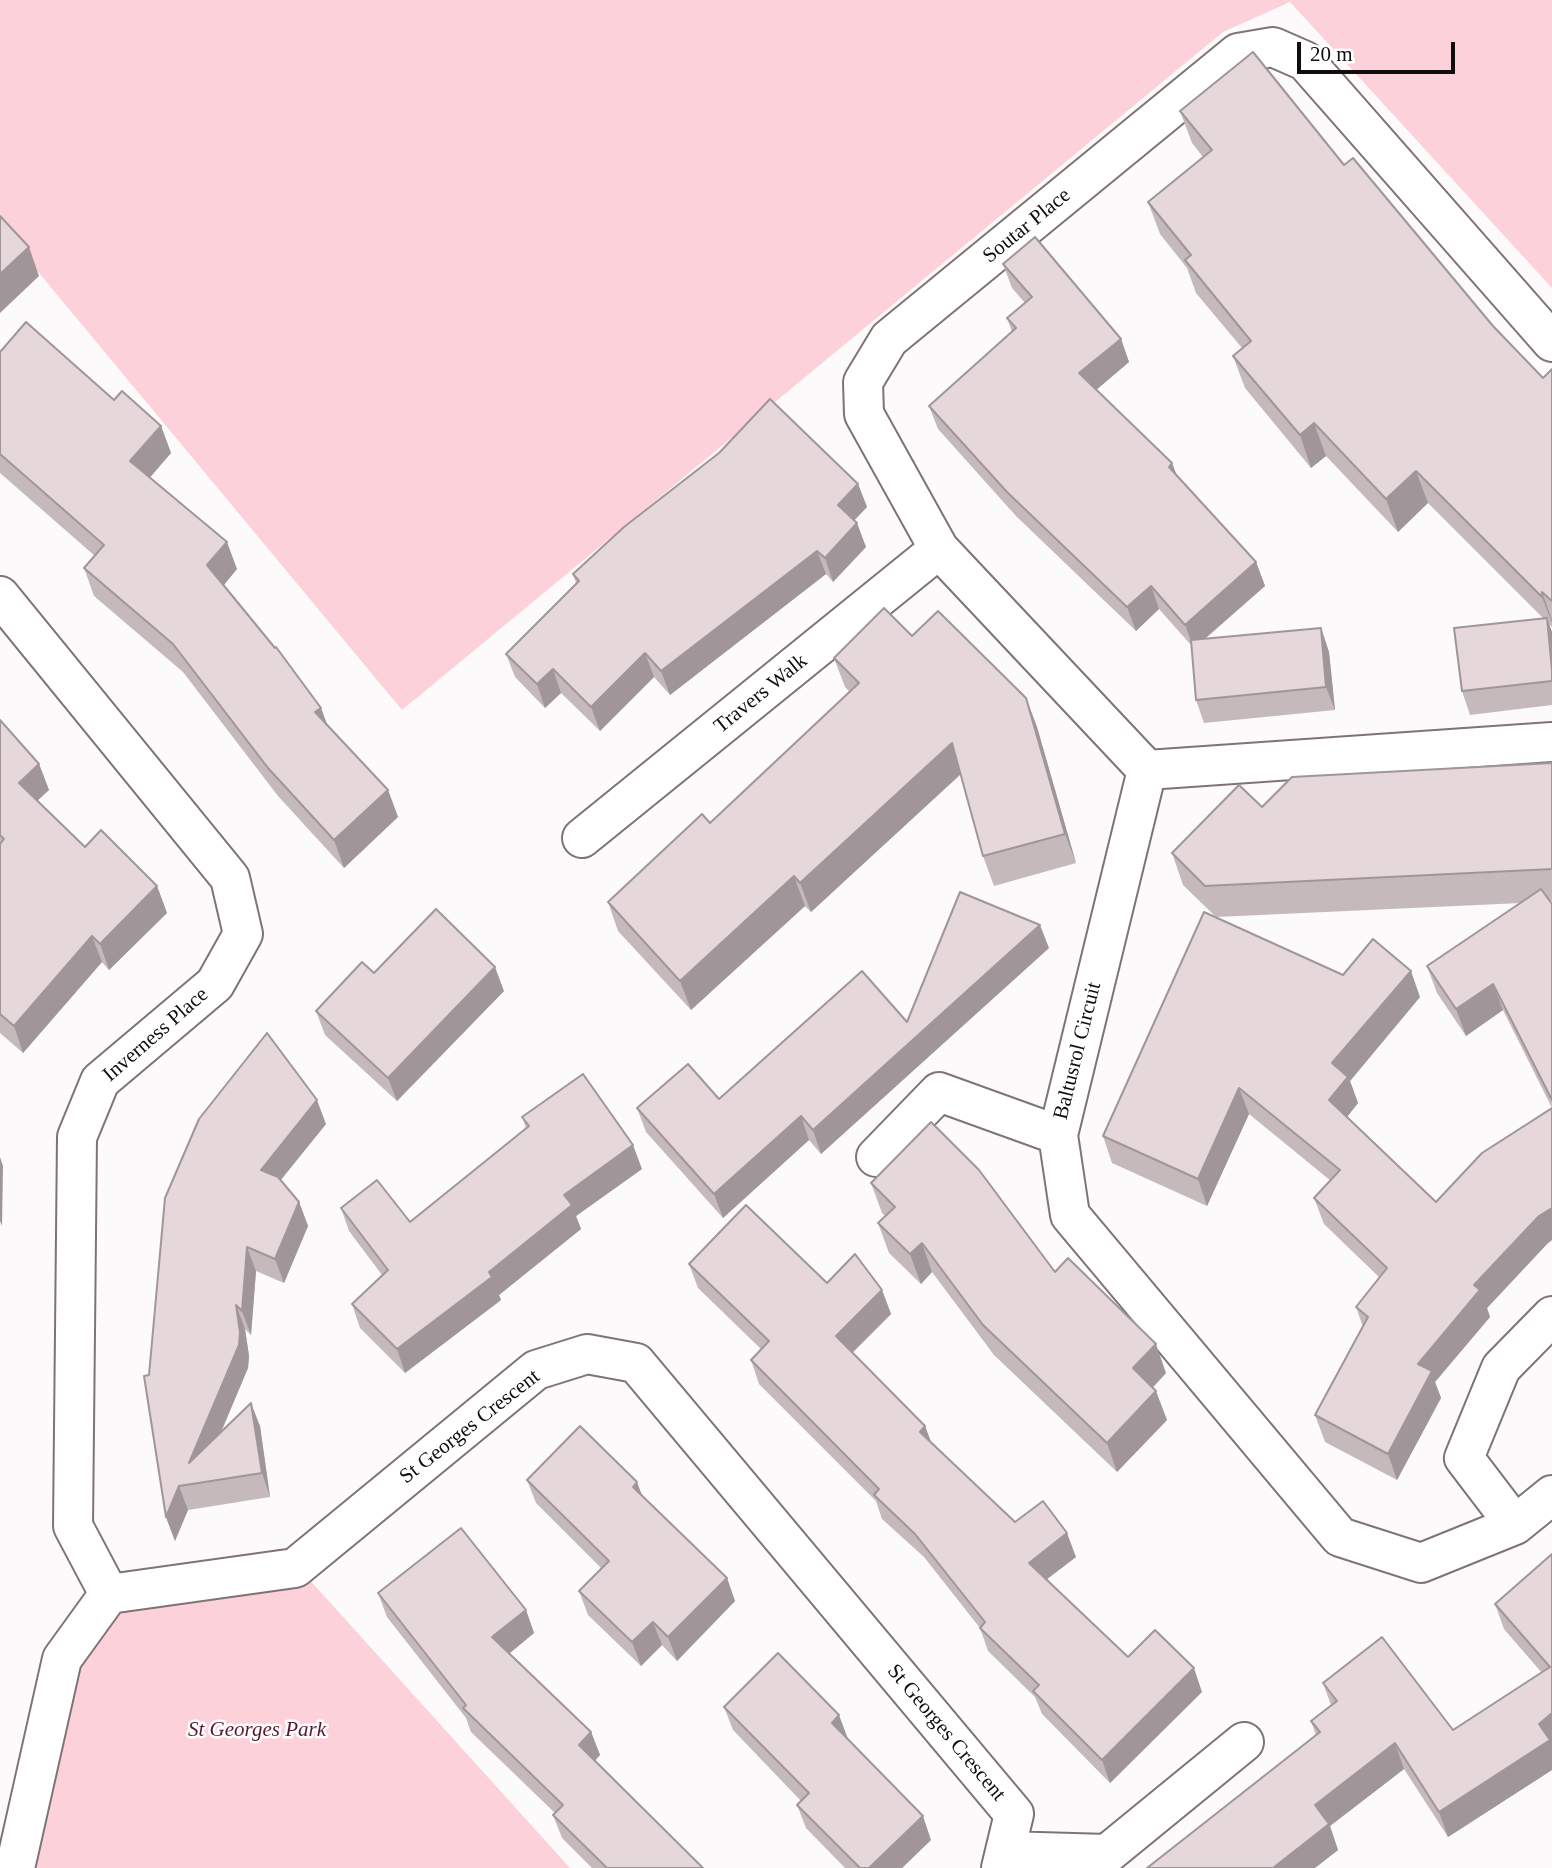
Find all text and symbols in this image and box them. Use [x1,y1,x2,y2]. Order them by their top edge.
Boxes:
scale bar [1300,28,1458,72]
text: 20 m [1310,42,1353,66]
street label: Soutar Place [978,183,1076,269]
street label: Travers Walk [709,649,813,739]
street label: Baltusrol Circuit [1049,980,1107,1122]
street label: Inverness Place [98,982,214,1088]
street label: St Georges Crescent [395,1364,545,1490]
street label: St Georges Crescent [881,1659,1011,1807]
park label: St Georges Park [188,1717,326,1743]

